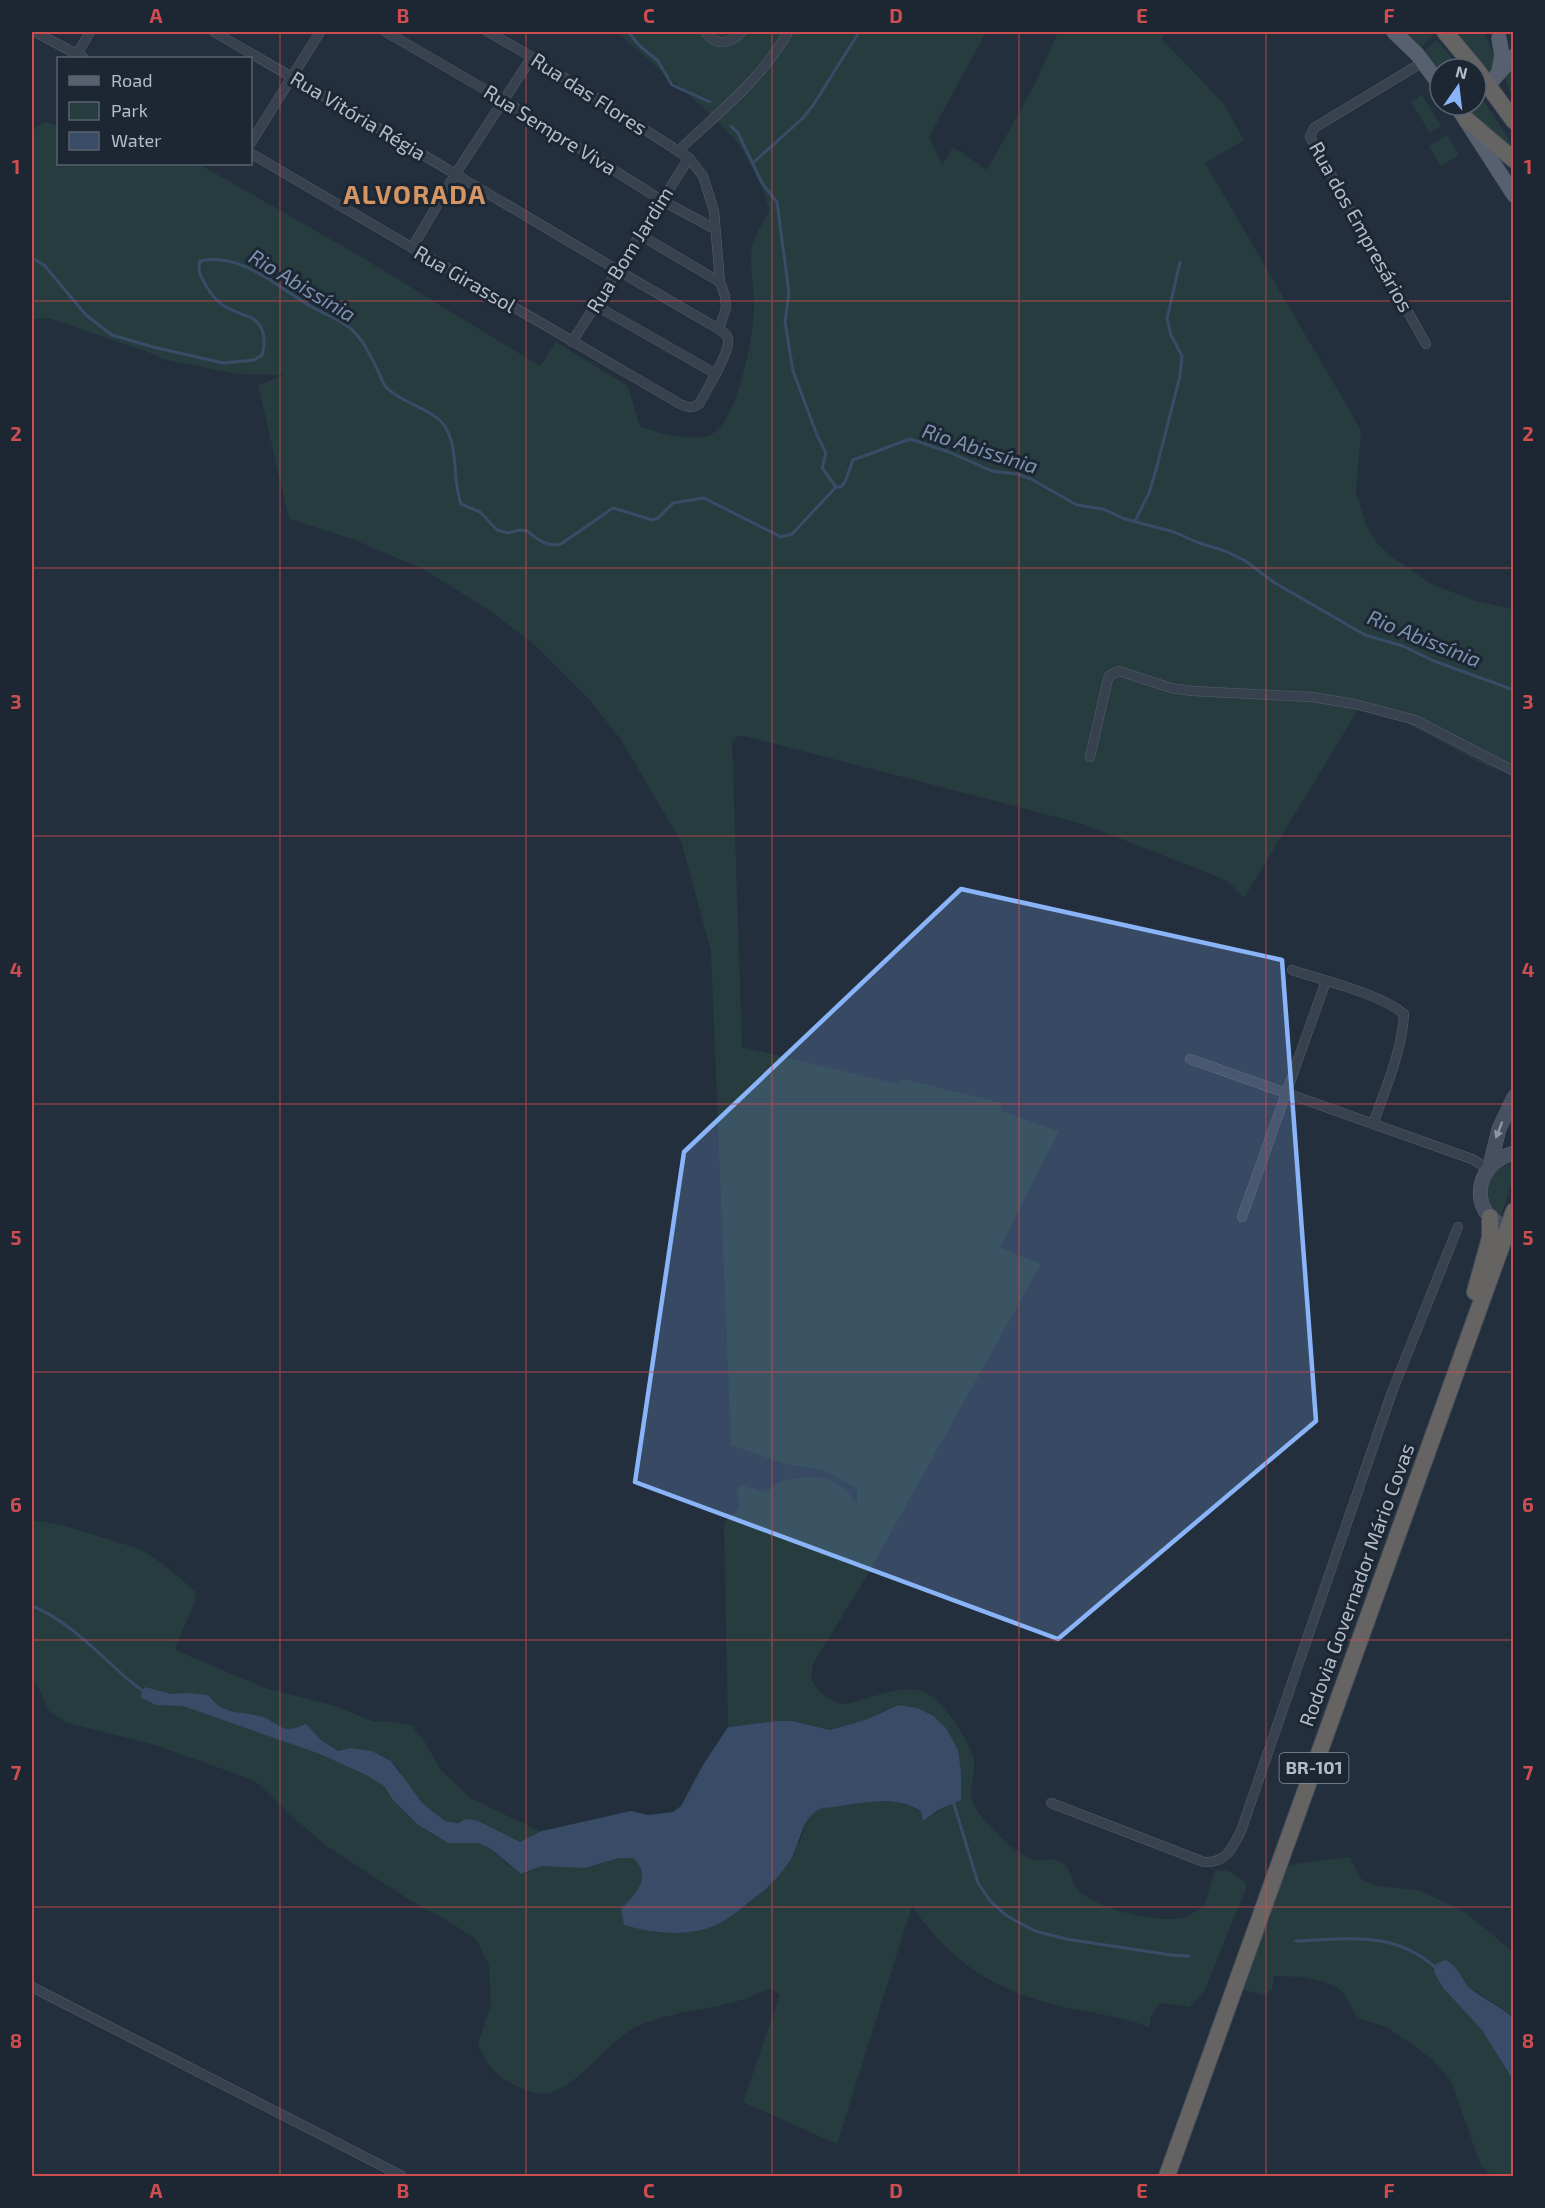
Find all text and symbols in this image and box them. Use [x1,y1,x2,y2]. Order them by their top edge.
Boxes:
text: A [149,3,163,27]
text: B [397,3,409,27]
text: C [643,3,655,27]
text: D [889,3,903,27]
text: E [1136,3,1148,27]
text: F [1383,3,1395,27]
street label: Rua das Flores [527,47,652,139]
legend [57,57,252,165]
north arrow [1428,57,1488,117]
text: N [1454,61,1470,83]
street label: Rua Vitória Régia [287,65,430,165]
text: Road [111,69,152,91]
street label: Rua Sempre Viva [480,79,621,179]
text: Park [111,99,148,121]
text: Water [111,129,161,151]
street label: Rua dos Empresários [1305,137,1419,316]
text: 1 [12,154,20,178]
text: 1 [1524,154,1532,178]
district label: ALVORADA [343,178,487,209]
street label: Rua Bom Jardim [581,182,678,317]
street label: Rua Girassol [410,239,521,317]
water label: Rio Abissínia [245,243,361,326]
water label: Rio Abissínia [919,417,1041,478]
text: 2 [10,421,22,445]
text: 2 [1522,421,1534,445]
water label: Rio Abissínia [1364,604,1485,672]
text: 3 [10,689,22,713]
text: 3 [1522,689,1534,713]
text: 4 [10,957,23,981]
text: 4 [1522,957,1535,981]
one-way arrow [1494,1121,1503,1139]
text: 5 [10,1225,22,1249]
text: 5 [1522,1225,1534,1249]
street label: Rodovia Governador Mário Covas [1294,1440,1419,1729]
text: 6 [10,1492,22,1516]
text: 6 [1522,1492,1534,1516]
road number: BR-101 [1280,1753,1348,1783]
text: 7 [11,1760,22,1784]
text: 7 [1523,1760,1534,1784]
text: 8 [10,2028,22,2052]
text: 8 [1522,2028,1534,2052]
text: A [149,2178,163,2202]
text: B [397,2178,409,2202]
text: C [643,2178,655,2202]
text: D [889,2178,903,2202]
text: E [1136,2178,1148,2202]
text: F [1383,2178,1395,2202]

